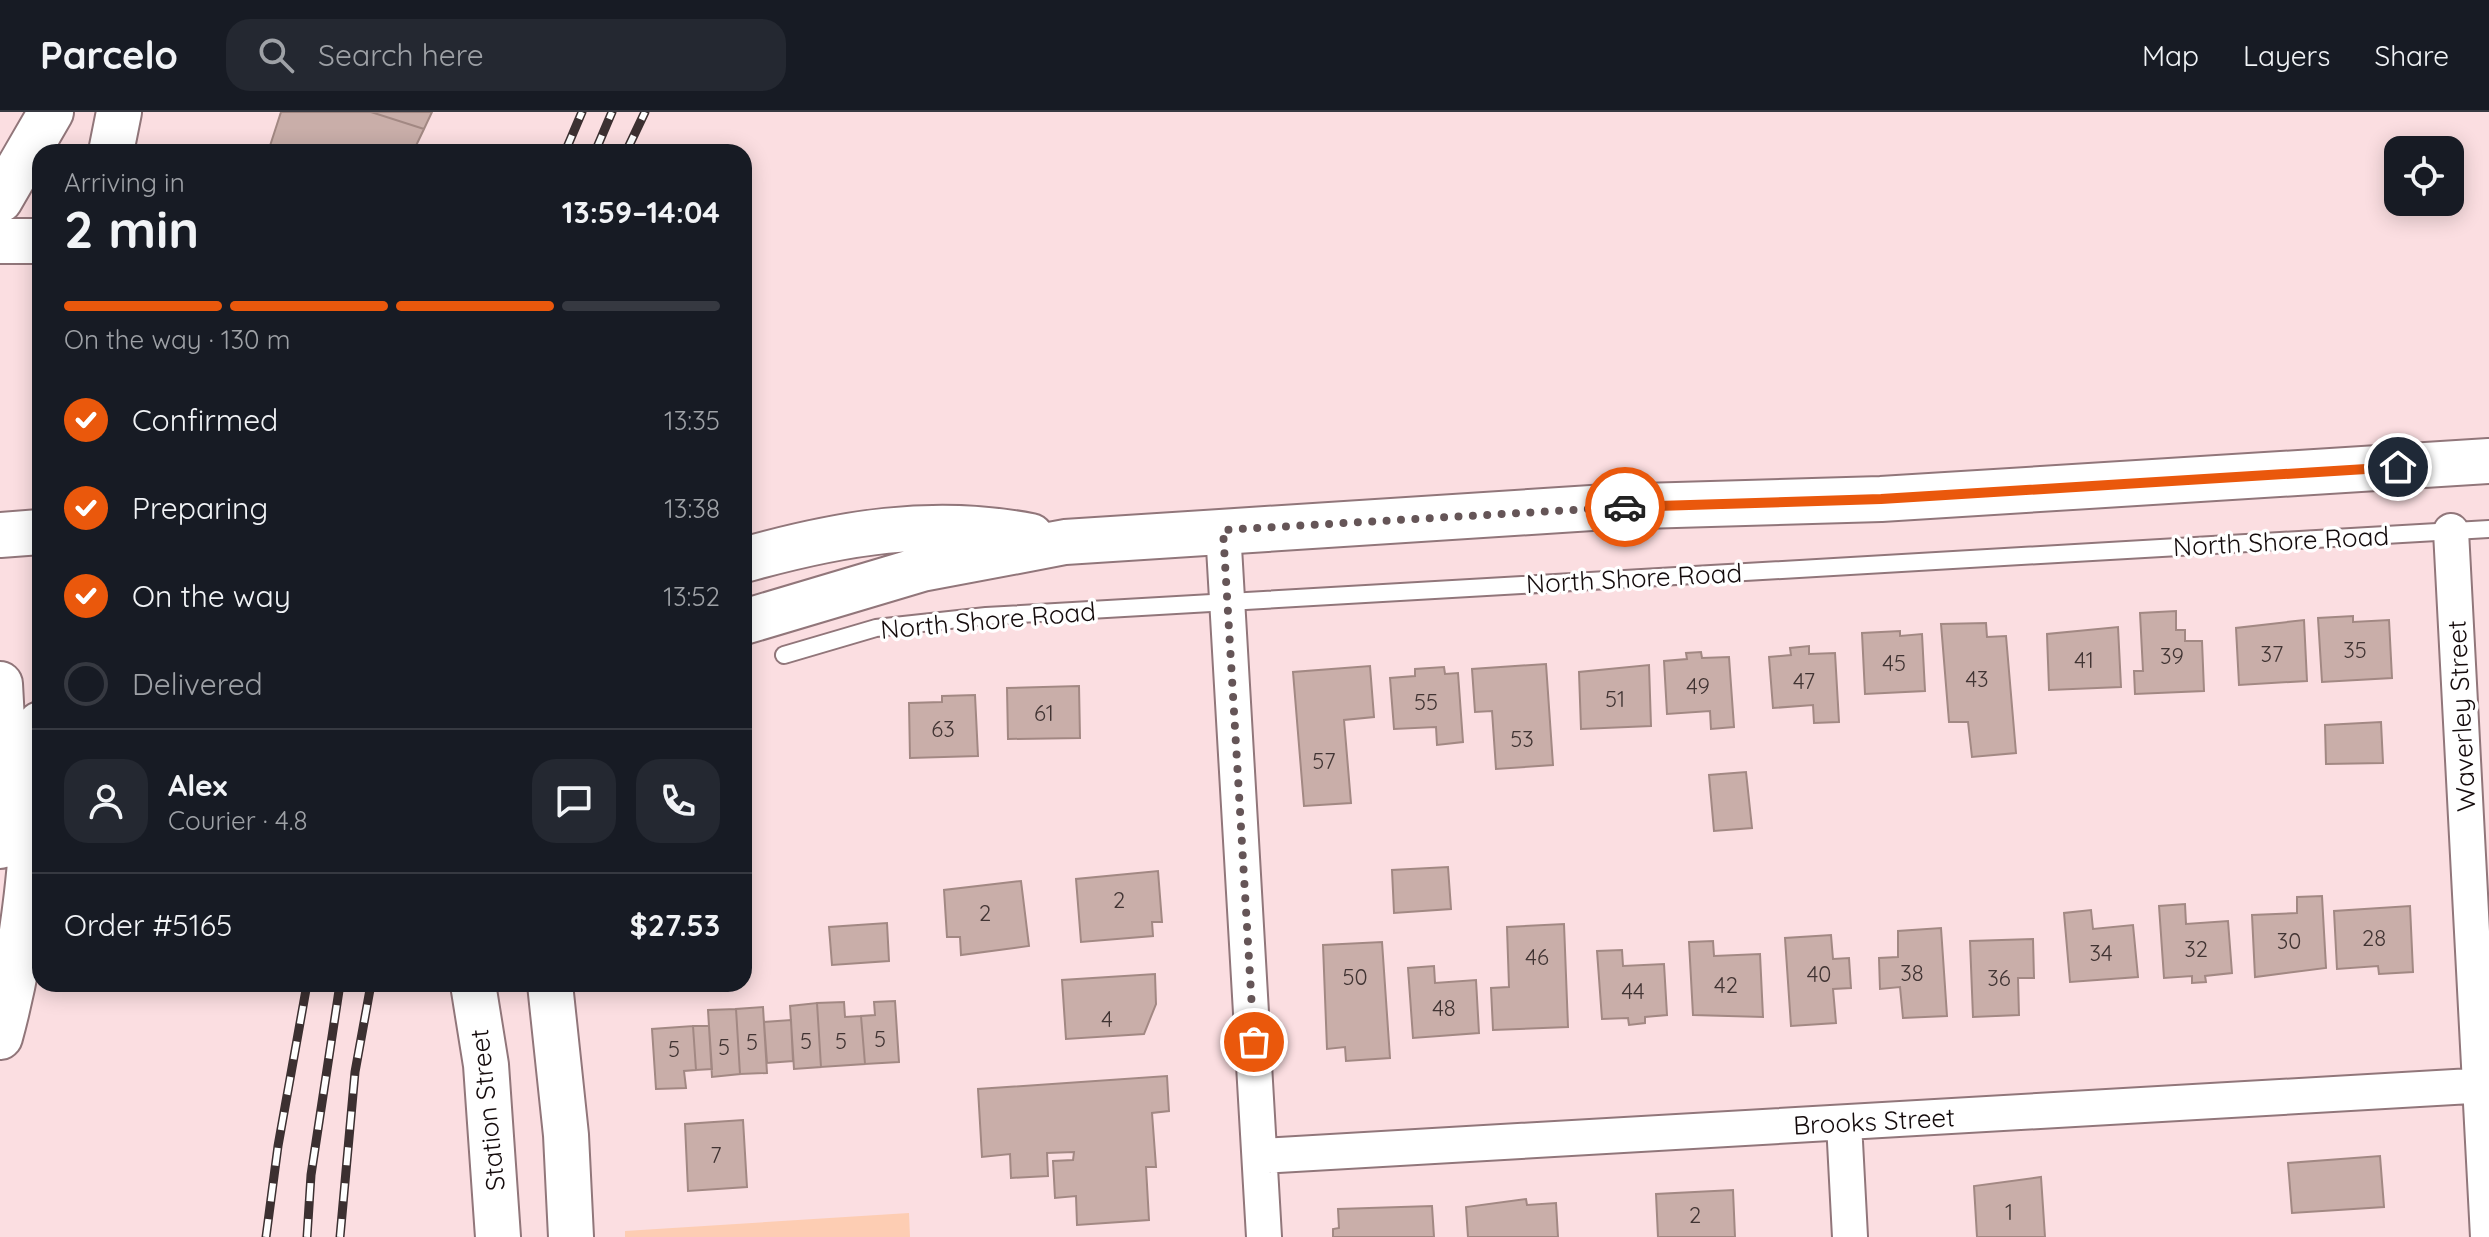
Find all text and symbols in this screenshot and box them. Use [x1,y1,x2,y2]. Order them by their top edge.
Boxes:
search box [226,19,786,91]
text: Parcelo [40,31,178,79]
icon: search [254,33,298,77]
text: Search here [318,36,484,74]
text: Map [2142,38,2199,73]
text: Layers [2243,38,2330,73]
text: Share [2374,38,2449,73]
map controls [2384,136,2464,216]
button: locate [2384,136,2464,216]
text: Arriving in [64,166,185,199]
text: 13:59–14:04 [562,193,720,231]
text: 2 min [64,196,199,261]
text: On the way · 130 m [64,323,290,356]
icon: check [64,398,108,442]
text: Confirmed [132,401,278,439]
text: 13:35 [664,404,720,437]
pin [2364,433,2432,501]
icon: home [2376,445,2420,489]
courier [1585,467,1665,547]
icon: car [1603,485,1647,529]
icon: check [64,486,108,530]
text: Preparing [132,489,268,527]
text: 13:38 [664,492,720,525]
street label: North Shore Road [2172,519,2390,563]
street label: North Shore Road [1525,556,1743,600]
icon: check [64,574,108,618]
text: On the way [132,577,291,615]
text: 13:52 [663,580,720,613]
street label: North Shore Road [879,594,1097,646]
street label: Waverley Street [2440,619,2482,813]
house number: 35 [2343,636,2367,664]
house number: 37 [2261,640,2283,668]
house number: 39 [2160,642,2184,670]
house number: 41 [2074,646,2094,674]
house number: 45 [1882,649,1906,677]
text: Delivered [132,665,263,703]
house number: 43 [1965,665,1989,693]
house number: 47 [1793,667,1815,695]
house number: 49 [1686,672,1710,700]
house number: 51 [1605,685,1625,713]
house number: 55 [1414,688,1438,716]
house number: 61 [1034,699,1054,727]
house number: 63 [931,715,955,743]
house number: 53 [1510,725,1534,753]
house number: 57 [1312,747,1336,775]
button: person [64,759,148,843]
button: chat [532,759,616,843]
button: phone [636,759,720,843]
text: Alex [168,766,227,804]
text: Courier · 4.8 [168,804,307,837]
house number: 2 [1113,886,1125,914]
house number: 2 [979,899,991,927]
text: Order #5165 [64,906,232,944]
text: $27.53 [630,906,720,944]
house number: 28 [2362,924,2386,952]
house number: 30 [2277,927,2301,955]
house number: 32 [2184,935,2208,963]
house number: 34 [2089,939,2113,967]
house number: 46 [1525,943,1549,971]
house number: 38 [1900,959,1924,987]
house number: 40 [1807,960,1831,988]
house number: 50 [1342,963,1368,991]
house number: 36 [1987,964,2011,992]
house number: 42 [1714,971,1738,999]
house number: 44 [1621,977,1645,1005]
house number: 48 [1432,994,1456,1022]
house number: 4 [1101,1005,1113,1033]
pin [1220,1008,1288,1076]
icon: bag [1232,1020,1276,1064]
house number: 5 [874,1025,886,1053]
street label: Station Street [462,1027,512,1193]
house number: 5 [800,1027,812,1055]
house number: 5 [835,1027,847,1055]
house number: 5 [746,1028,758,1056]
house number: 5 [718,1033,730,1061]
house number: 5 [668,1035,680,1063]
street label: Brooks Street [1792,1100,1956,1142]
house number: 7 [710,1141,722,1169]
house number: 1 [2005,1198,2013,1226]
house number: 2 [1689,1201,1701,1229]

